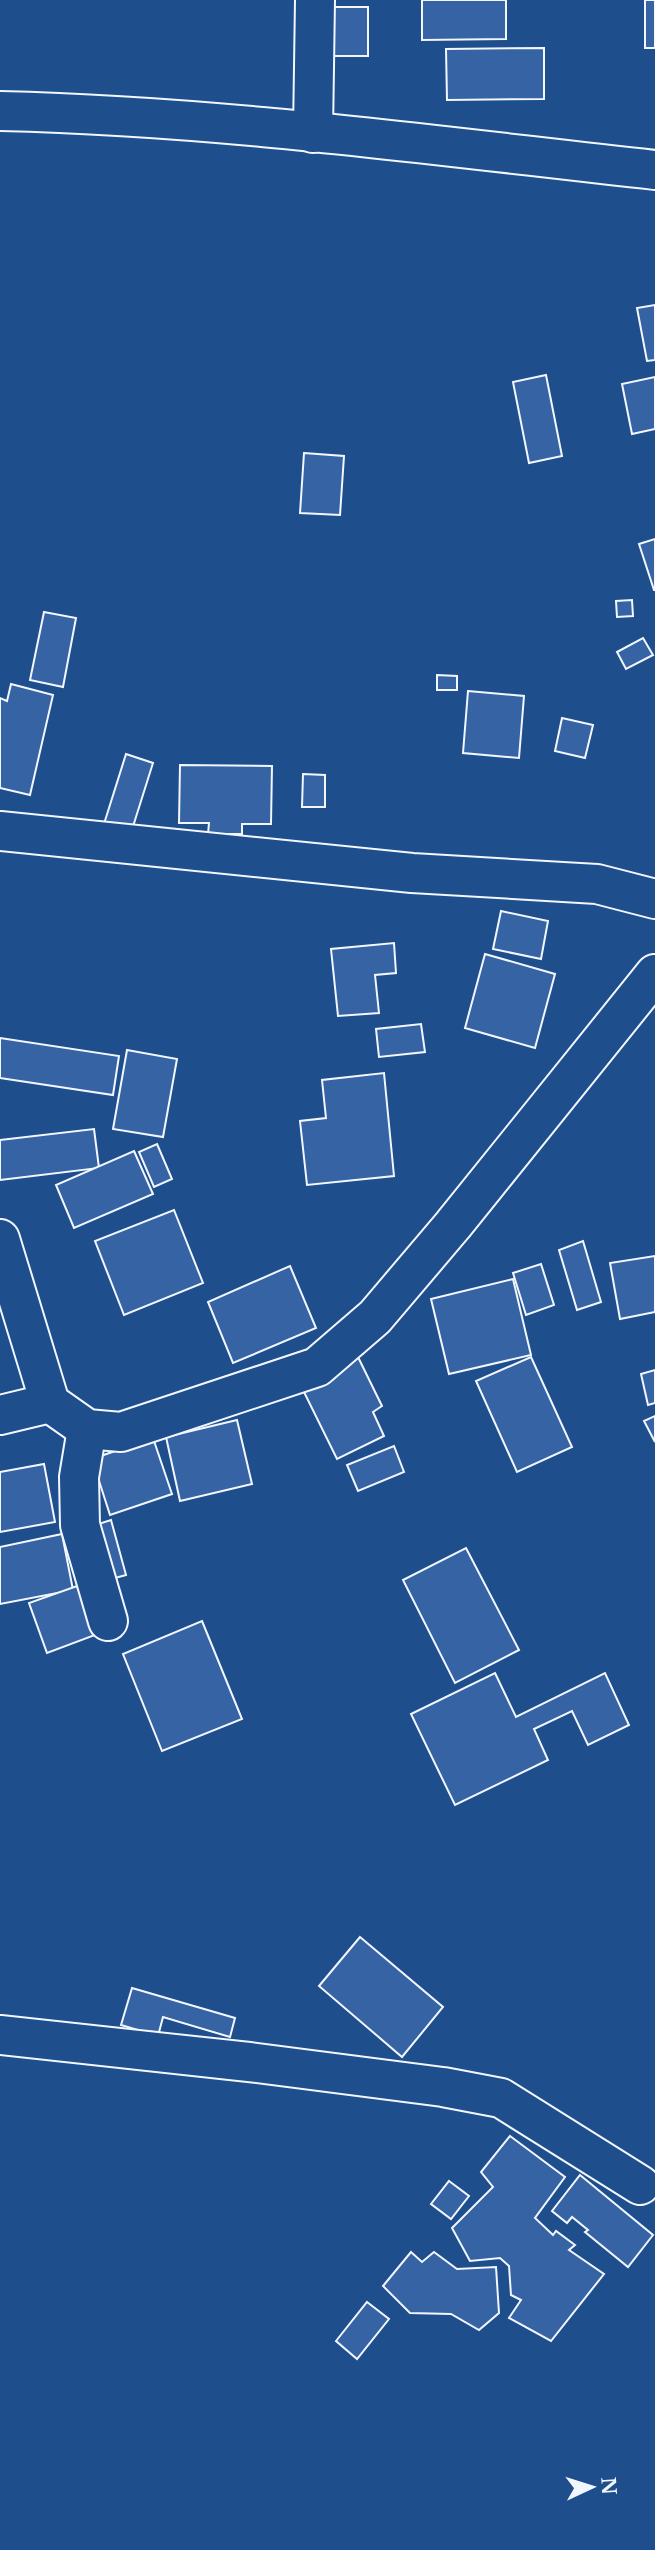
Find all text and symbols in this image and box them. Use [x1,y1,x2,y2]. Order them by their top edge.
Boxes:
north arrow [557,2452,627,2522]
text: N [596,2476,621,2496]

